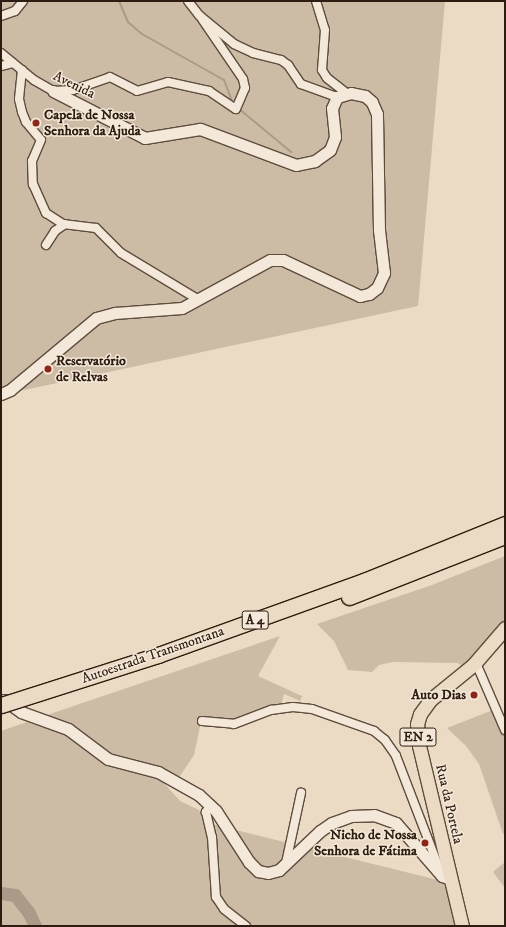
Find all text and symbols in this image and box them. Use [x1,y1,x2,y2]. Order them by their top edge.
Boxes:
street label: Avenida [50,68,98,102]
place label: Capela de Nossa Senhora da Ajuda [44,107,141,140]
marker: Capela de Nossa Senhora da Ajuda [31,118,41,128]
place label: Reservatório de Relvas [56,353,126,386]
marker: Reservatório de Relvas [43,364,53,374]
road number: A 4 [241,609,269,631]
street label: Autoestrada Transmontana [80,623,226,687]
place label: Auto Dias [411,687,466,703]
marker: Auto Dias [469,690,479,700]
road number: EN 2 [399,726,437,748]
street label: Rua da Portela [432,763,466,845]
place label: Nicho de Nossa Senhora de Fátima [314,827,417,860]
marker: Nicho de Nossa Senhora de Fátima [420,838,430,848]

